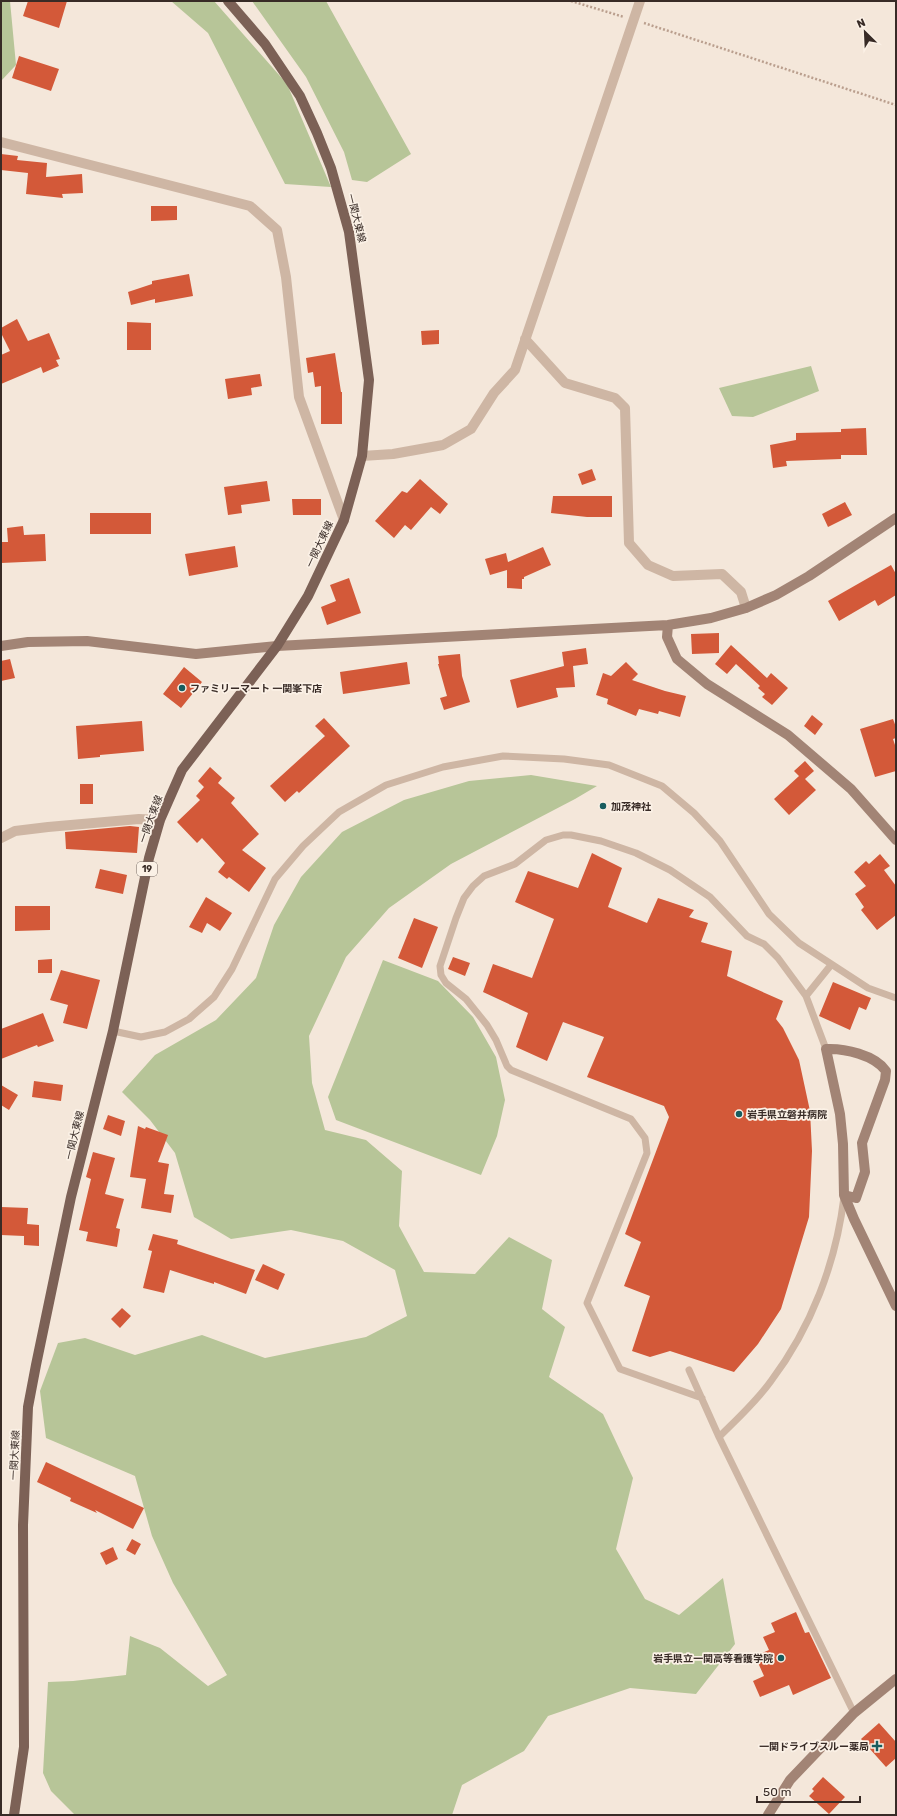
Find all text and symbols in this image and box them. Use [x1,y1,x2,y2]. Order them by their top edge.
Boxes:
north arrow [845,12,885,52]
text: N [855,16,867,31]
street label: 一関大東線 [344,193,368,244]
street label: 一関大東線 [304,519,336,570]
marker: ファミリーマート 一関峯下店 [177,683,187,693]
place label: ファミリーマート 一関峯下店 [190,683,322,695]
street label: 一関大東線 [137,794,165,845]
marker: 加茂神社 [598,801,608,811]
place label: 加茂神社 [611,801,652,813]
road number: 19 [137,862,157,876]
marker: 岩手県立磐井病院 [734,1109,744,1119]
place label: 岩手県立磐井病院 [747,1109,827,1121]
street label: 一関大東線 [63,1110,87,1161]
street label: 一関大東線 [8,1430,22,1480]
place label: 岩手県立一関高等看護学院 [653,1653,773,1665]
marker: 岩手県立一関高等看護学院 [776,1653,786,1663]
place label: 一関ドライブスルー薬局 [759,1741,869,1753]
marker: 一関ドライブスルー薬局 [872,1741,882,1751]
scale bar [757,1778,860,1804]
text: 50 m [763,1785,791,1799]

